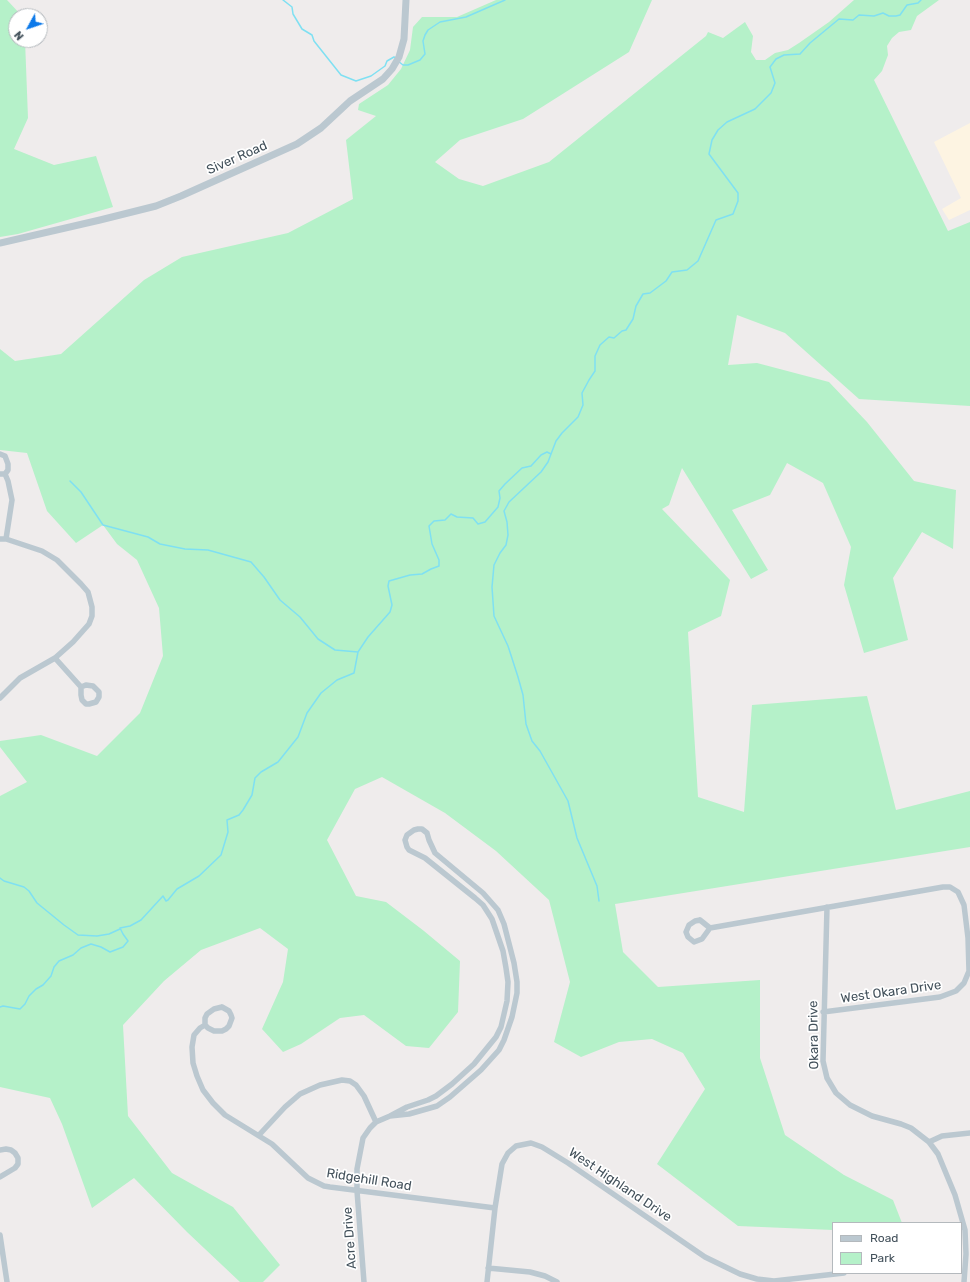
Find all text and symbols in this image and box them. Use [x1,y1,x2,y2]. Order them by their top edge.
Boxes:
north arrow [8,8,48,48]
text: N [12,28,27,43]
street label: Siver Road [204,138,270,178]
street label: West Okara Drive [840,977,942,1007]
street label: Okara Drive [806,1000,822,1070]
street label: West Highland Drive [566,1145,674,1225]
street label: Ridgehill Road [325,1166,413,1194]
street label: Acre Drive [340,1206,360,1270]
legend [832,1222,962,1274]
text: Road [870,1231,898,1245]
text: Park [870,1251,895,1265]

